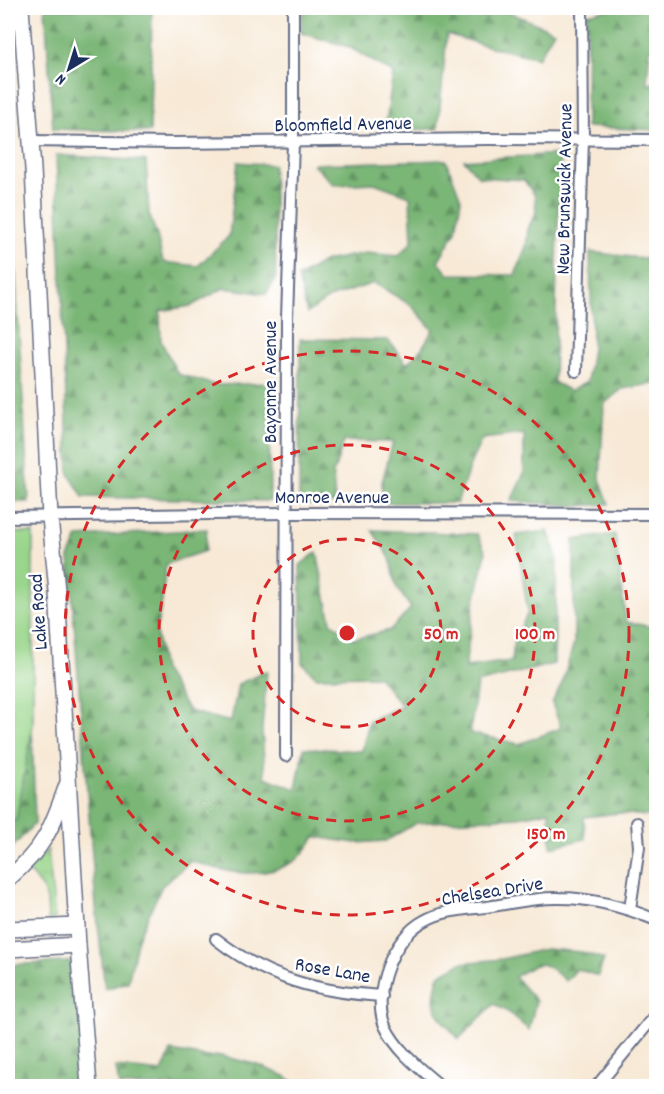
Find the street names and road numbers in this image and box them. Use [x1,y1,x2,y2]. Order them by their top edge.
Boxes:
street label: New Brunswick Avenue [551,103,581,275]
street label: Bloomfield Avenue [274,111,412,141]
street label: Bayonne Avenue [258,321,286,443]
street label: Monroe Avenue [275,485,389,513]
street label: Lake Road [23,573,57,651]
street label: Chelsea Drive [440,871,545,915]
street label: Rose Lane [293,952,373,992]

